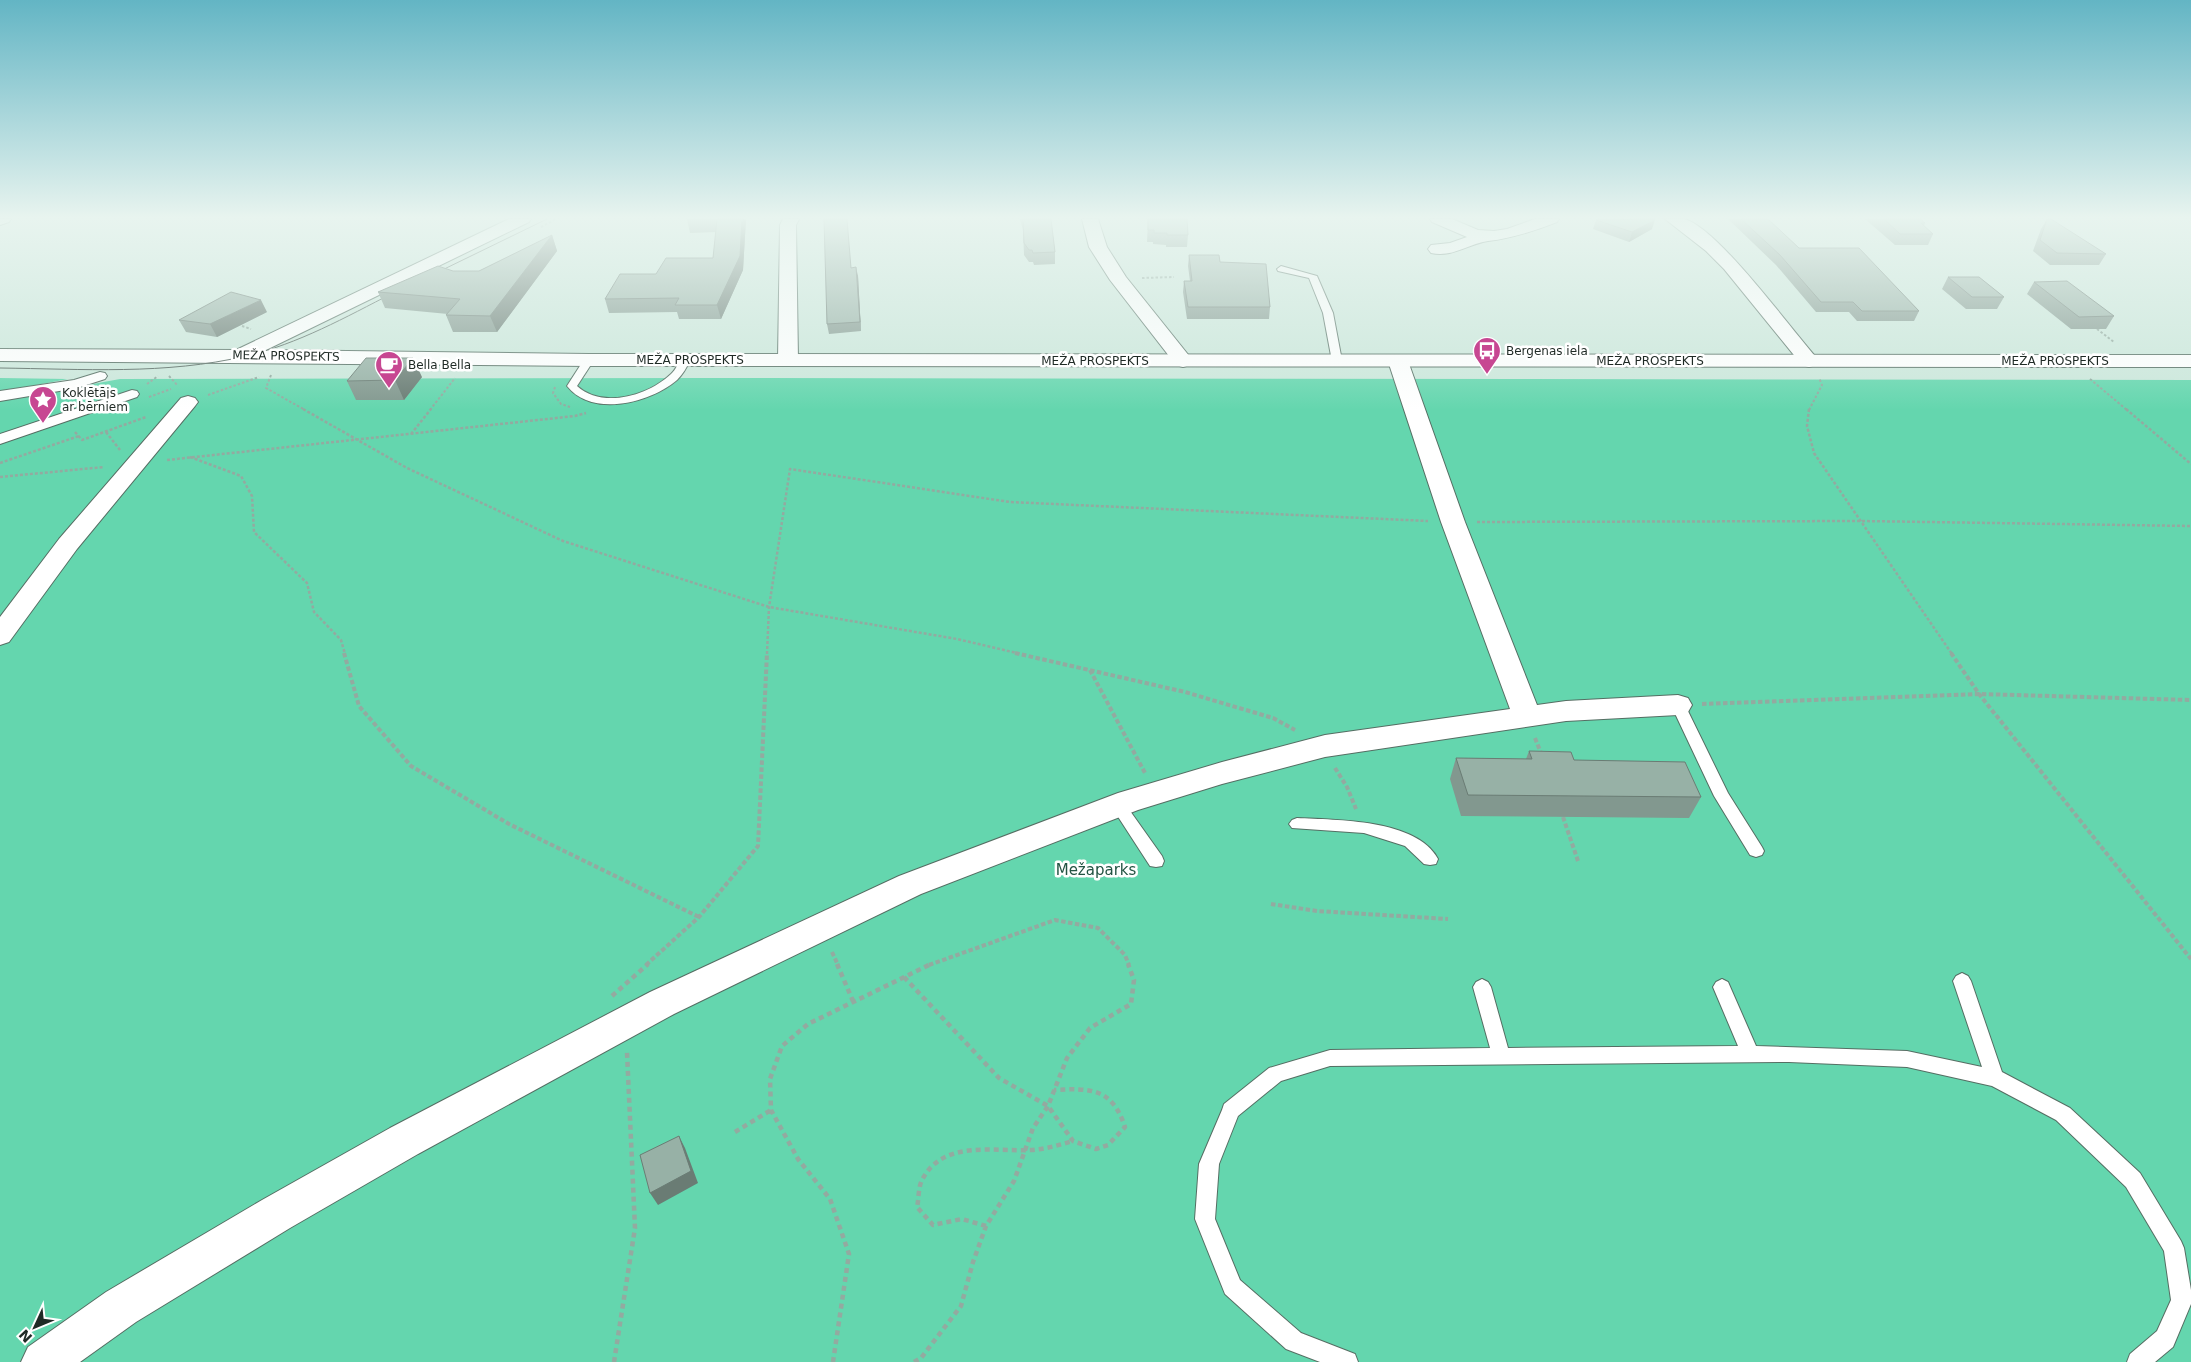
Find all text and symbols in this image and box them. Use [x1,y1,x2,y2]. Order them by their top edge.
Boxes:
bus stop icon: Bergenas iela [1472,336,1502,375]
place label: Bergenas iela [1506,344,1588,358]
street label: MEŽA PROSPEKTS [232,347,340,364]
cafe icon: Bella Bella [374,350,404,389]
street label: MEŽA PROSPEKTS [636,352,744,367]
street label: MEŽA PROSPEKTS [1041,353,1149,368]
street label: MEŽA PROSPEKTS [1596,353,1704,368]
street label: MEŽA PROSPEKTS [2001,353,2109,368]
place label: Bella Bella [408,358,471,372]
place icon: Koklētājs ar bērniem [28,385,58,424]
place label: Koklētājs ar bērniem [62,386,128,414]
park label: Mežaparks [1056,861,1136,879]
north arrow [10,1302,60,1352]
text: N [16,1326,35,1346]

